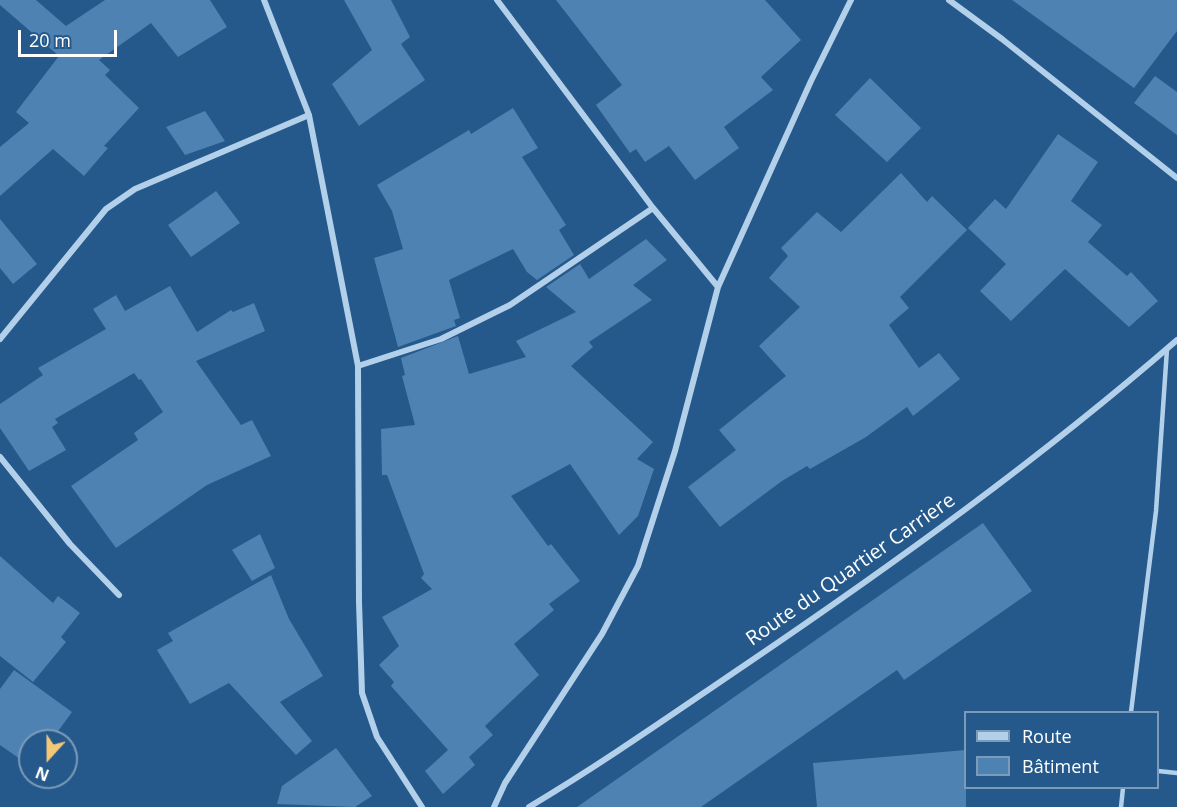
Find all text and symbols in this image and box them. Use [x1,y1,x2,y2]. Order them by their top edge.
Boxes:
scale bar [21,18,120,56]
text: 20 m [29,28,71,52]
street label: Route du Quartier Carriere [742,489,960,651]
legend [964,711,1159,789]
text: Route [1022,724,1072,748]
north arrow [18,729,78,789]
text: Bâtiment [1022,754,1099,778]
text: N [32,761,52,787]

